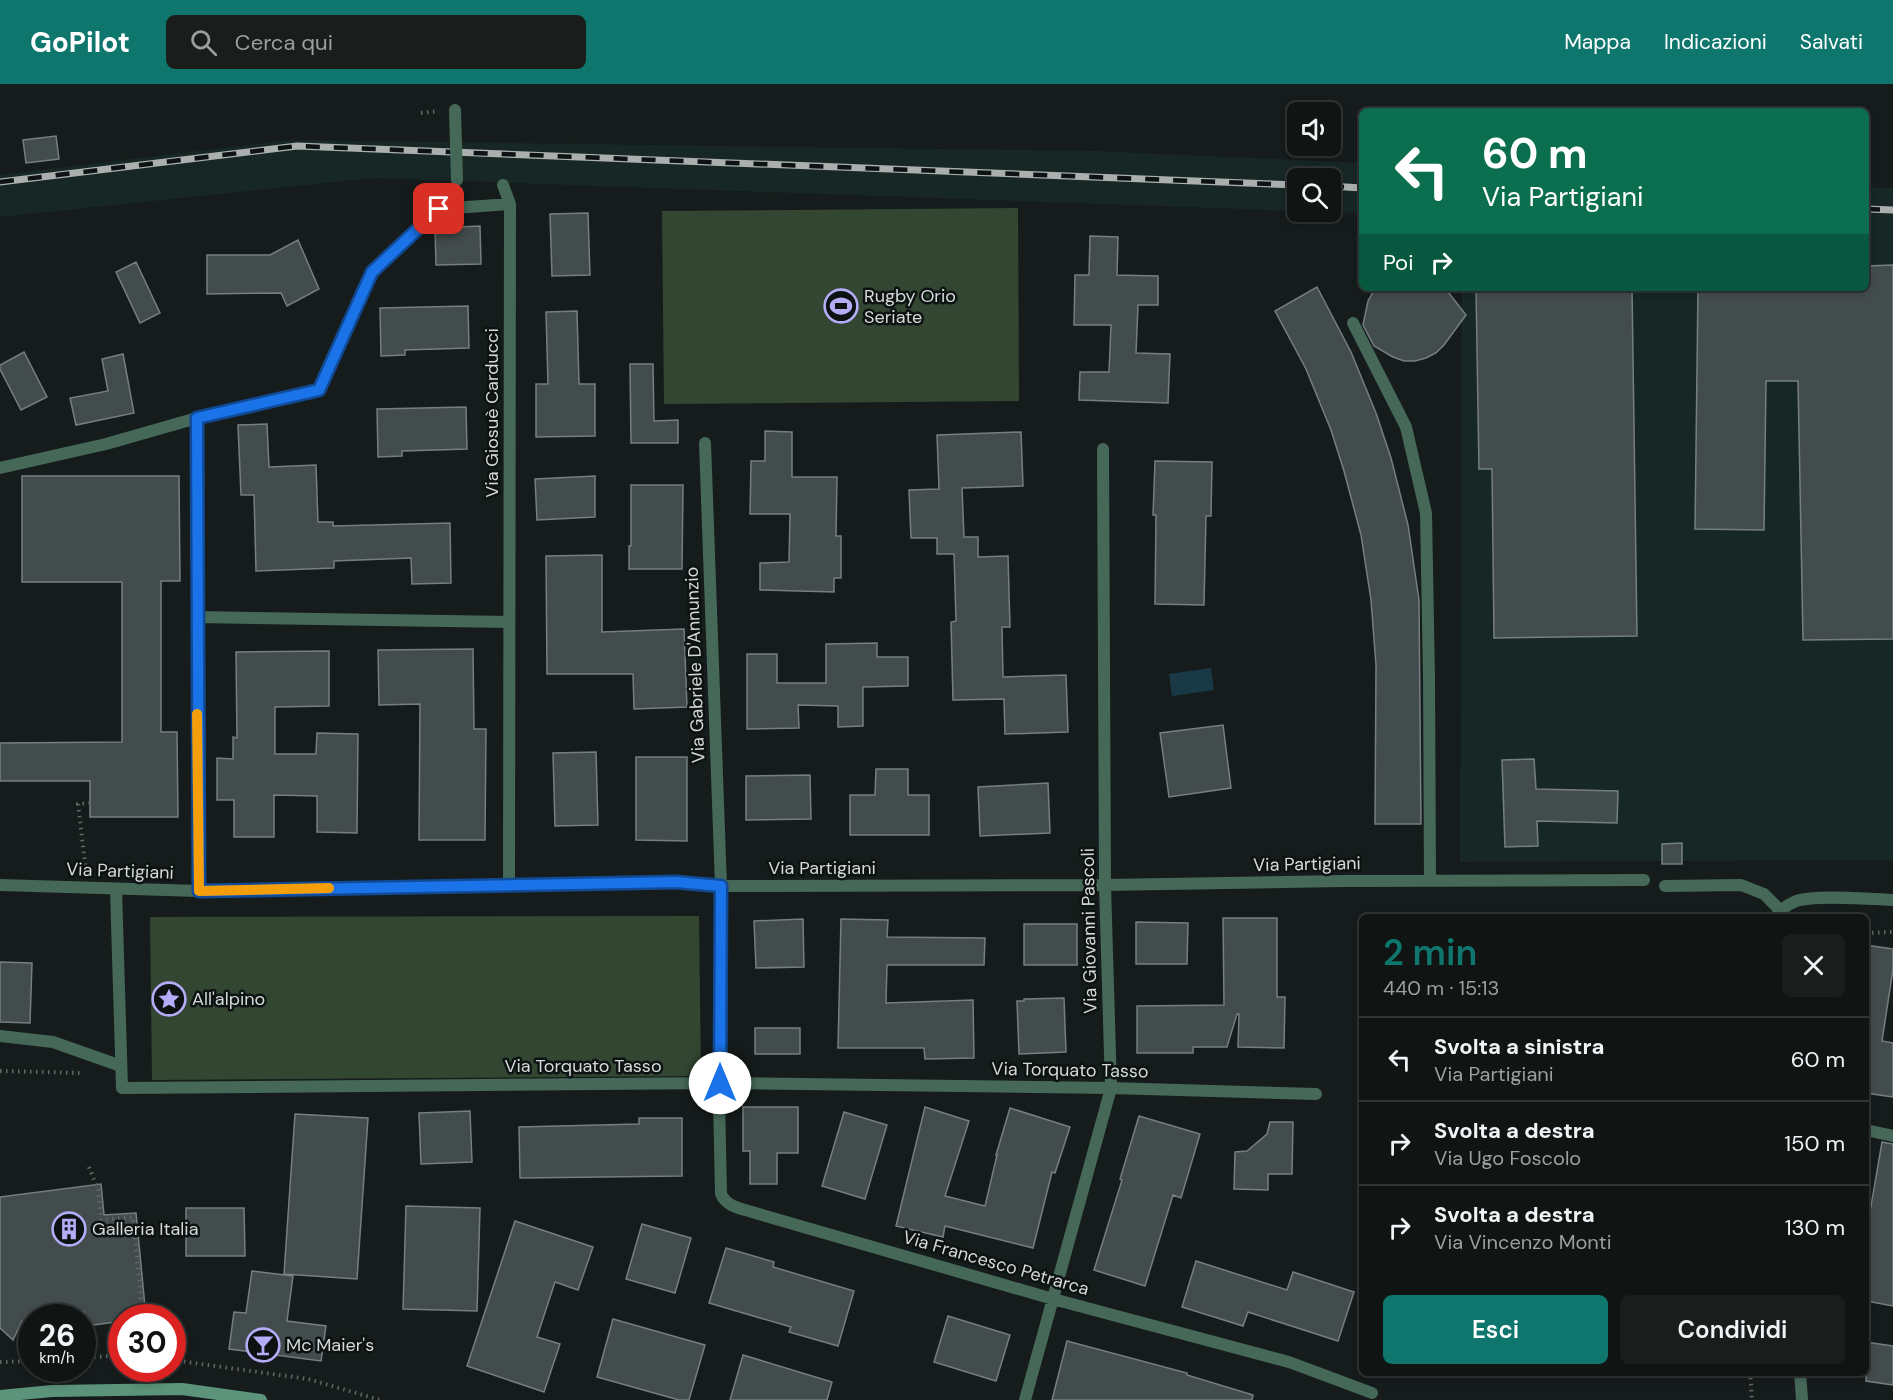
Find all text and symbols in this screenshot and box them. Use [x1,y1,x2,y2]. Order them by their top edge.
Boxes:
search box [166,15,586,69]
text: GoPilot [30,24,130,61]
icon: search [187,26,220,59]
text: Cerca qui [235,28,333,57]
text: Mappa [1564,28,1631,56]
text: Indicazioni [1664,28,1767,56]
text: Salvati [1800,28,1863,56]
map controls [1287,102,1341,222]
button: sound [1287,102,1341,156]
text: 60 m [1482,126,1588,181]
icon: left [1383,132,1461,210]
button: search [1287,168,1341,222]
text: Via Partigiani [1482,179,1643,214]
pin [413,183,464,234]
icon: arrive [422,192,455,225]
icon: right [1425,246,1458,279]
text: Poi [1383,248,1413,277]
place label: Rugby Orio Seriate [864,284,956,329]
sports icon: Rugby Orio Seriate [823,288,859,324]
street label: Via Giosuè Carducci [480,328,504,498]
street label: Via Gabriele D'Annunzio [680,566,710,764]
street label: Via Giovanni Pascoli [1076,848,1102,1014]
street label: Via Partigiani [1253,851,1361,877]
street label: Via Partigiani [768,856,876,880]
street label: Via Partigiani [66,857,174,885]
text: 2 min [1383,929,1477,976]
button: close [1782,934,1845,997]
text: 440 m · 15:13 [1383,975,1499,1001]
place icon: All'alpino [151,981,187,1017]
place label: All'alpino [192,987,265,1011]
text: Svolta a sinistra [1434,1032,1604,1061]
icon: left [1383,1043,1416,1076]
text: 60 m [1791,1045,1845,1074]
position arrow [688,1051,752,1115]
street label: Via Torquato Tasso [504,1054,662,1078]
street label: Via Torquato Tasso [991,1057,1149,1083]
text: Via Partigiani [1434,1061,1554,1087]
text: Svolta a destra [1434,1116,1595,1145]
icon: right [1383,1127,1416,1160]
text: 150 m [1784,1129,1845,1158]
text: Via Ugo Foscolo [1434,1145,1581,1171]
text: Svolta a destra [1434,1200,1595,1229]
building icon: Galleria Italia [51,1211,87,1247]
icon: right [1383,1211,1416,1244]
text: 130 m [1785,1213,1845,1242]
place label: Galleria Italia [92,1217,198,1241]
street label: Via Francesco Petrarca [900,1225,1092,1301]
text: Via Vincenzo Monti [1434,1229,1611,1255]
button: Esci [1383,1295,1608,1364]
button: Condividi [1620,1295,1845,1364]
speed limit sign: 30 [108,1304,186,1382]
text: 26 [39,1316,75,1355]
bar icon: Mc Maier's [245,1327,281,1363]
place label: Mc Maier's [286,1333,374,1357]
text: km/h [39,1348,75,1368]

